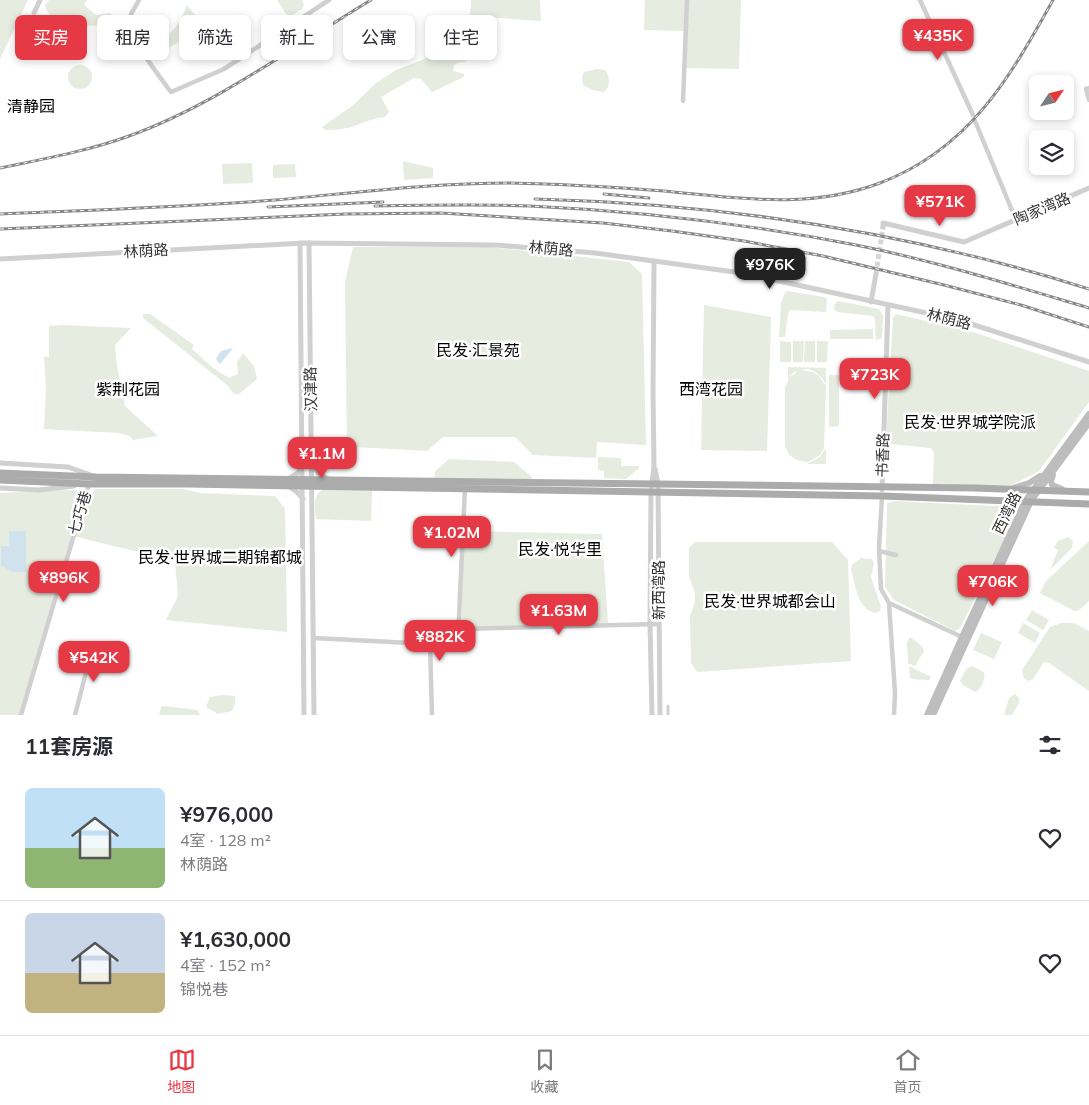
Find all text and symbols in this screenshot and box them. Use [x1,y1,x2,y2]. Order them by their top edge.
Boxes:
chip: 买房 [15,15,87,60]
chip: 租房 [97,15,169,60]
chip: 筛选 [179,15,251,60]
chip: 新上 [261,15,333,60]
chip: 公寓 [343,15,415,60]
chip: 住宅 [425,15,497,60]
pin: ¥435K [903,18,973,61]
text: ¥435K [913,25,963,45]
north arrow [1029,75,1074,120]
map controls [1029,75,1074,175]
district label: 清静园 [7,96,55,116]
button: layers [1029,130,1074,175]
pin: ¥571K [905,184,975,227]
street label: 陶家湾路 [1010,188,1073,229]
text: ¥571K [915,191,965,211]
street label: 林荫路 [528,237,574,260]
street label: 林荫路 [123,240,169,261]
pin: ¥976K [735,248,805,290]
text: ¥976K [745,254,795,274]
street label: 林荫路 [925,304,973,333]
district label: 民发·汇景苑 [436,340,520,360]
pin: ¥723K [840,358,910,400]
text: ¥723K [850,364,900,384]
street label: 汉津路 [301,366,320,412]
district label: 紫荆花园 [96,379,160,399]
district label: 西湾花园 [679,379,743,399]
district label: 民发·世界城学院派 [904,412,1036,432]
street label: 书香路 [872,432,893,478]
pin: ¥1.1M [287,436,357,479]
text: ¥1.1M [299,443,345,463]
street label: 西湾路 [988,488,1025,537]
street label: 七巧巷 [64,489,95,537]
pin: ¥1.02M [411,516,493,558]
text: ¥1.02M [424,522,480,542]
district label: 民发·悦华里 [518,539,602,559]
district label: 民发·世界城二期锦都城 [138,547,302,567]
pin: ¥896K [29,560,99,603]
street label: 新西湾路 [649,560,668,620]
pin: ¥706K [958,564,1028,607]
text: ¥896K [39,567,89,587]
text: ¥706K [968,571,1018,591]
district label: 民发·世界城都会山 [704,591,836,611]
pin: ¥1.63M [518,594,600,636]
text: ¥1.63M [531,600,587,620]
pin: ¥882K [405,620,475,662]
text: ¥882K [415,626,465,646]
pin: ¥542K [59,640,129,683]
text: ¥542K [69,647,119,667]
icon: filters [1036,731,1064,759]
text: 11套房源 [25,733,113,759]
text: ¥976,000 [180,801,273,827]
icon: home [65,808,125,868]
icon: heart [1036,824,1064,852]
text: 4室 · 128 m² [180,830,271,850]
text: 林荫路 [180,854,228,874]
text: ¥1,630,000 [180,926,291,952]
icon: home [65,933,125,993]
icon: heart [1036,949,1064,977]
text: 4室 · 152 m² [180,955,271,975]
text: 锦悦巷 [180,979,228,999]
tab: 地图 [168,1046,196,1096]
tab: 收藏 [531,1046,559,1096]
tab: 首页 [894,1046,922,1096]

